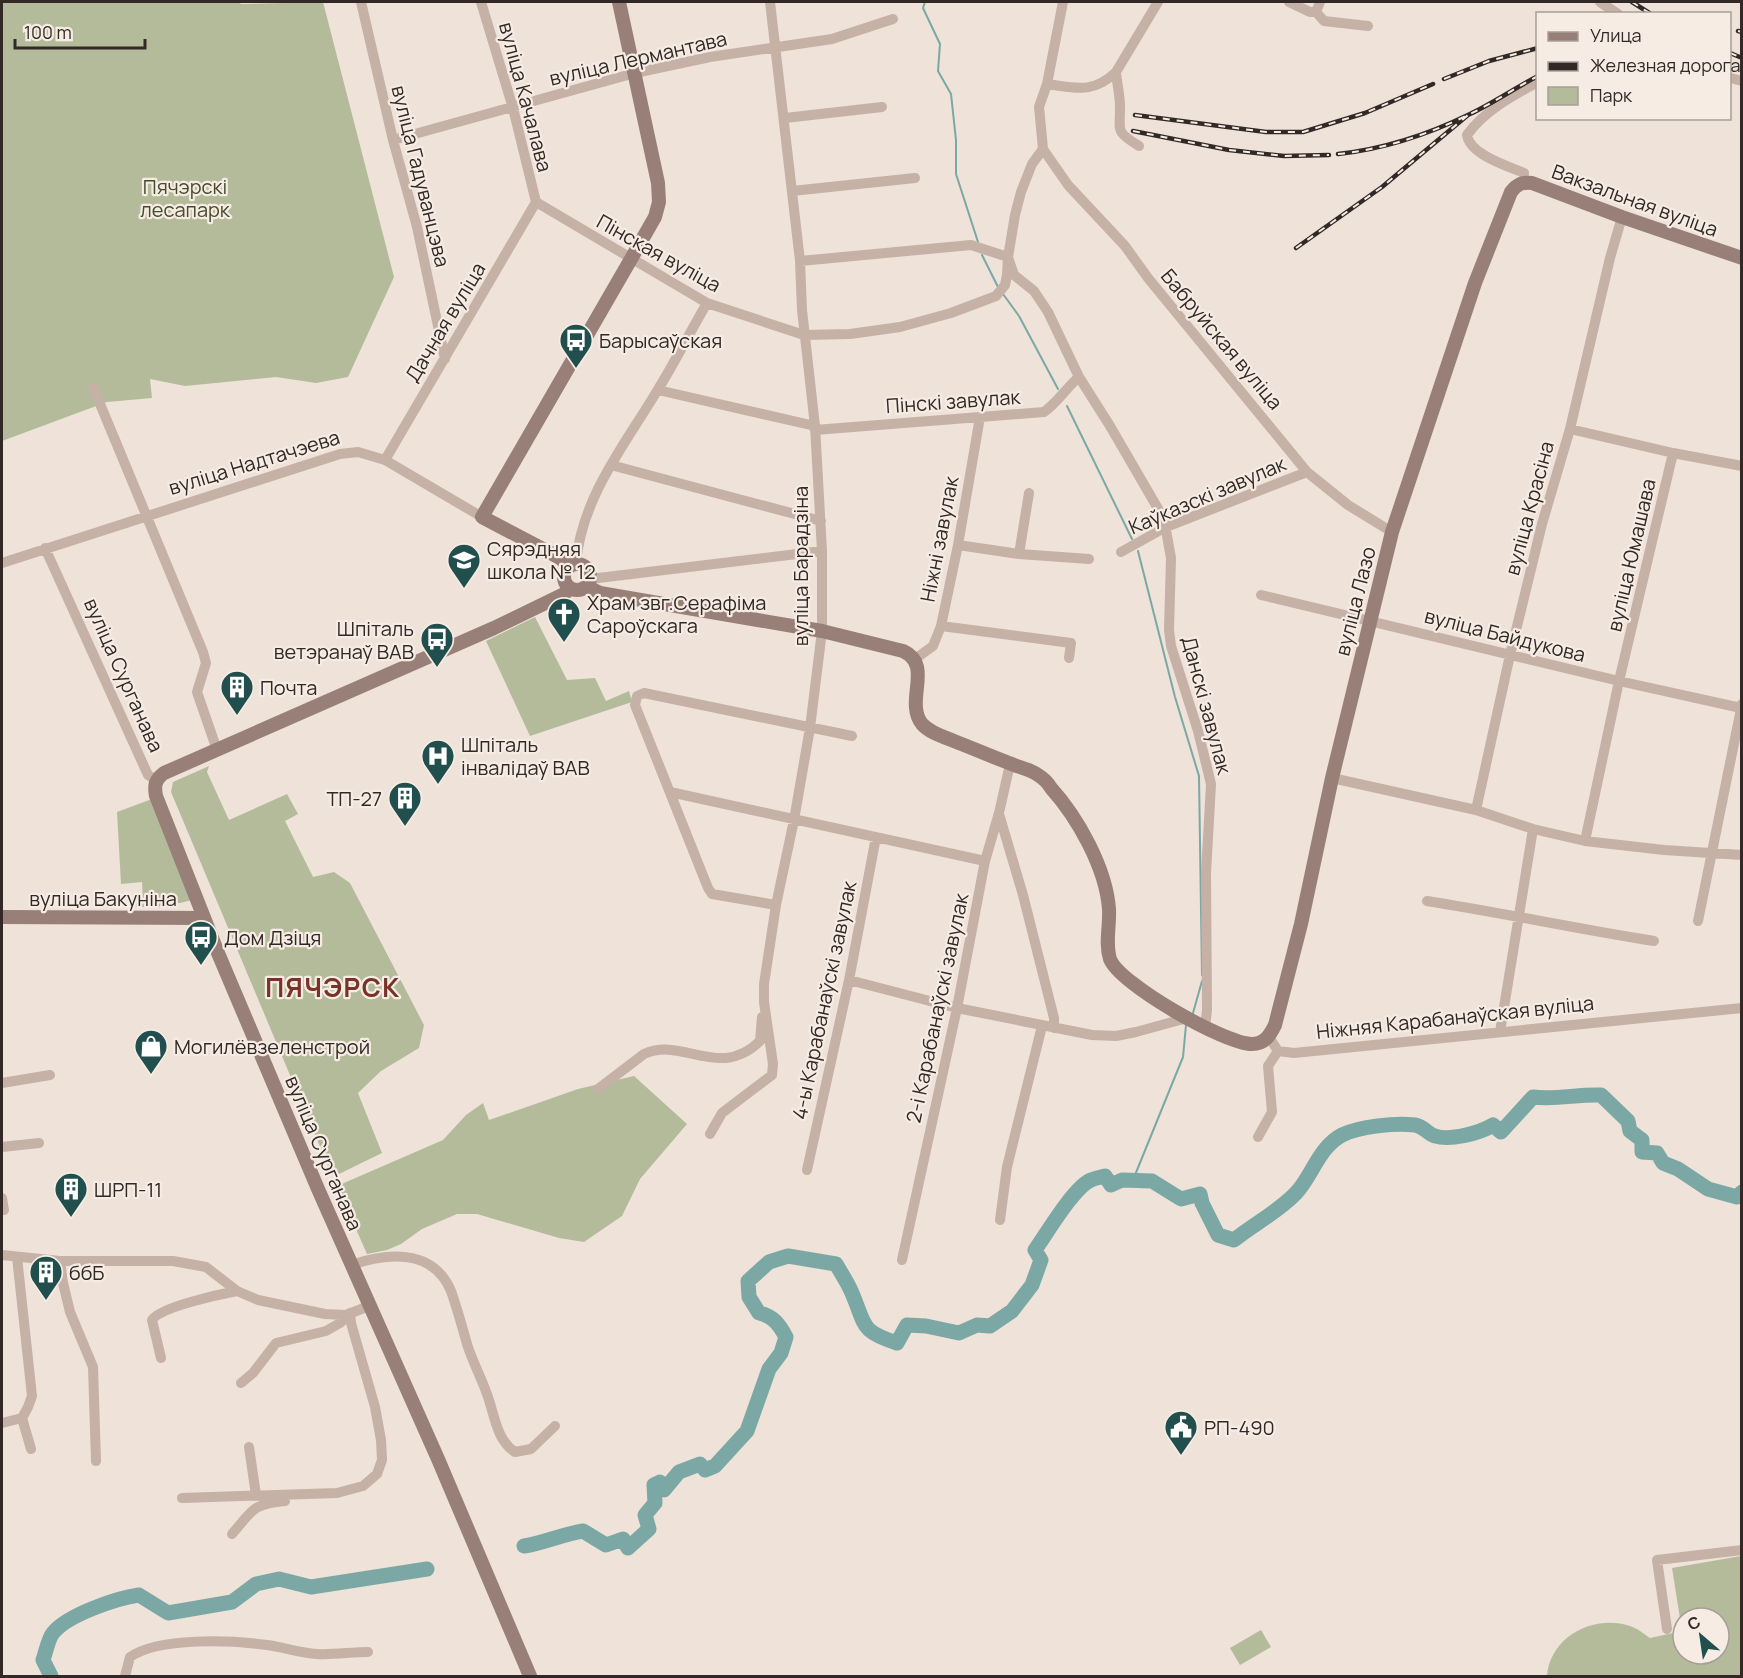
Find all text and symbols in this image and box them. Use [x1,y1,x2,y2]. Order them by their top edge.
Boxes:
scale bar [15,12,146,50]
legend [1536,12,1731,120]
street label: вуліца Качалава [493,19,559,175]
text: 100 m [24,20,72,44]
text: Улица [1590,23,1642,47]
street label: вуліца Лермантава [547,24,729,92]
text: Железная дорога [1590,53,1741,77]
street label: вуліца Гадуванцэва [385,82,457,270]
text: Парк [1590,83,1633,107]
street label: Вакзальная вуліца [1548,157,1722,243]
park label: Пячэрскі лесапарк [140,173,231,223]
street label: Пінская вуліца [592,208,726,298]
street label: Дачная вуліца [399,257,491,387]
street label: Бабруйская вуліца [1155,263,1289,415]
bus stop icon: Барысаўская [558,322,594,369]
place label: Барысаўская [599,327,722,354]
street label: Пінскі завулак [885,383,1022,419]
street label: вуліца Надтачэева [165,423,343,501]
street label: вуліца Красіна [1498,438,1560,578]
street label: Каўказскі завулак [1124,449,1291,540]
street label: Ніжні завулак [914,473,965,604]
street label: вуліца Юмашава [1600,476,1662,634]
street label: вуліца Барадзіна [787,486,814,646]
place label: Сярэдняя школа № 12 [487,535,596,585]
school or university icon: Сярэдняя школа № 12 [446,542,482,589]
street label: вуліца Лазо [1328,543,1382,658]
place label: Храм звг.Серафіма Сароўскага [587,589,766,639]
street label: вуліца Сурганава [78,594,170,756]
church icon: Храм звг.Серафіма Сароўскага [546,596,582,643]
street label: вуліца Байдукова [1422,602,1588,668]
place label: Шпіталь ветэранаў ВАВ [274,615,414,665]
bus stop icon: Шпіталь ветэранаў ВАВ [419,621,455,668]
street label: Данскі завулак [1176,633,1239,778]
building icon: Почта [219,669,255,716]
place label: Почта [260,674,317,701]
place label: Шпіталь інвалідаў ВАВ [461,731,590,781]
hospital icon: Шпіталь інвалідаў ВАВ [420,738,456,785]
building icon: ТП-27 [387,780,423,827]
place label: ТП-27 [326,785,382,812]
street label: 4-ы Карабанаўскі завулак [786,877,863,1122]
street label: вуліца Бакуніна [29,885,177,912]
street label: 2-і Карабанаўскі завулак [899,890,975,1125]
bus stop icon: Дом Дзіця [183,919,219,966]
place label: Дом Дзіця [224,924,321,951]
district label: ПЯЧЭРСК [265,969,401,1005]
street label: Ніжняя Карабанаўская вуліца [1315,989,1595,1045]
shop icon: Могилёвзеленстрой [133,1028,169,1075]
place label: Могилёвзеленстрой [174,1033,370,1060]
street label: вуліца Сурганава [279,1071,369,1235]
building icon: ШРП-11 [53,1171,89,1218]
place label: ШРП-11 [94,1176,162,1203]
building icon: ббБ [28,1254,64,1301]
place label: ббБ [69,1259,104,1286]
public building icon: РП-490 [1163,1409,1199,1456]
place label: РП-490 [1204,1414,1275,1441]
north arrow [1671,1606,1731,1666]
text: С [1683,1610,1704,1635]

